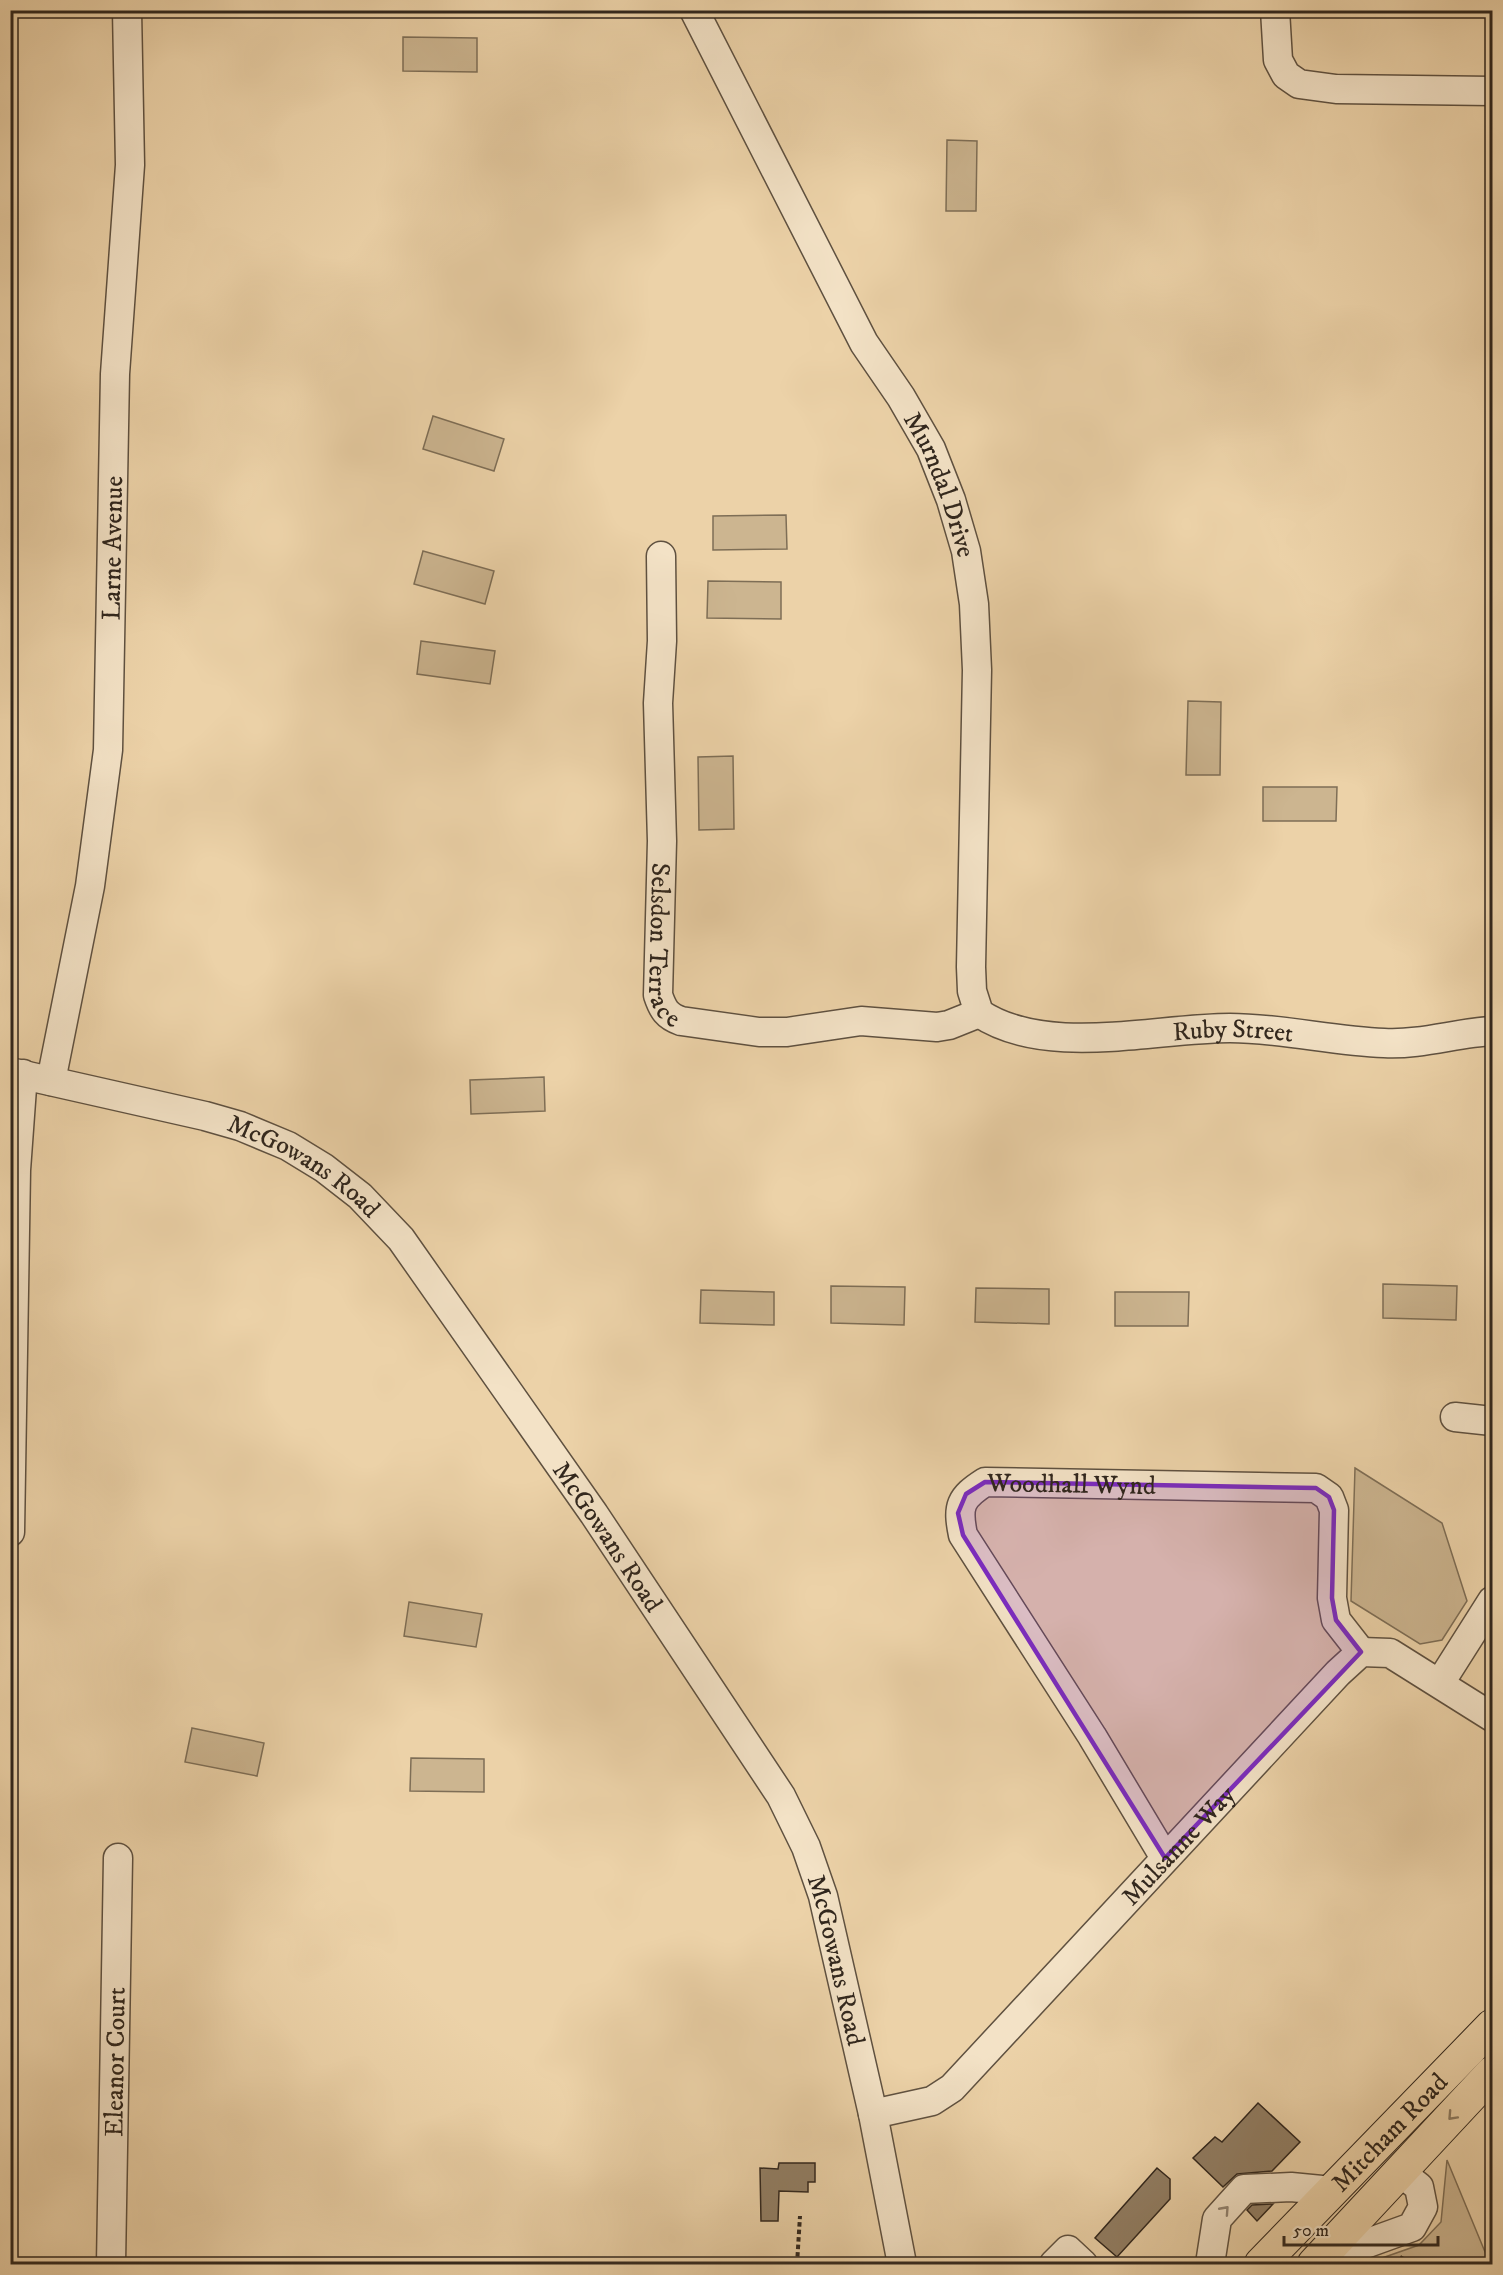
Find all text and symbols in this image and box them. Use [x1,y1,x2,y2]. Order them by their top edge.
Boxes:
street label: Murndal Drive [895,406,982,560]
street label: Larne Avenue [95,476,131,621]
street label: Selsdon Terrace [640,862,686,1036]
street label: Ruby Street [1171,1013,1295,1051]
street label: McGowans Road [222,1108,387,1225]
street label: McGowans Road [544,1456,669,1619]
street label: Woodhall Wynd [986,1467,1156,1503]
street label: Mulsanne Way [1115,1779,1243,1913]
street label: McGowans Road [799,1870,872,2049]
street label: Eleanor Court [98,1987,134,2137]
street label: Mitcham Road [1325,2066,1456,2200]
one-way arrow [1449,2108,1460,2119]
one-way arrow [1218,2206,1229,2217]
scale bar [1284,2209,1438,2247]
text: 50 m [1293,2220,1329,2242]

